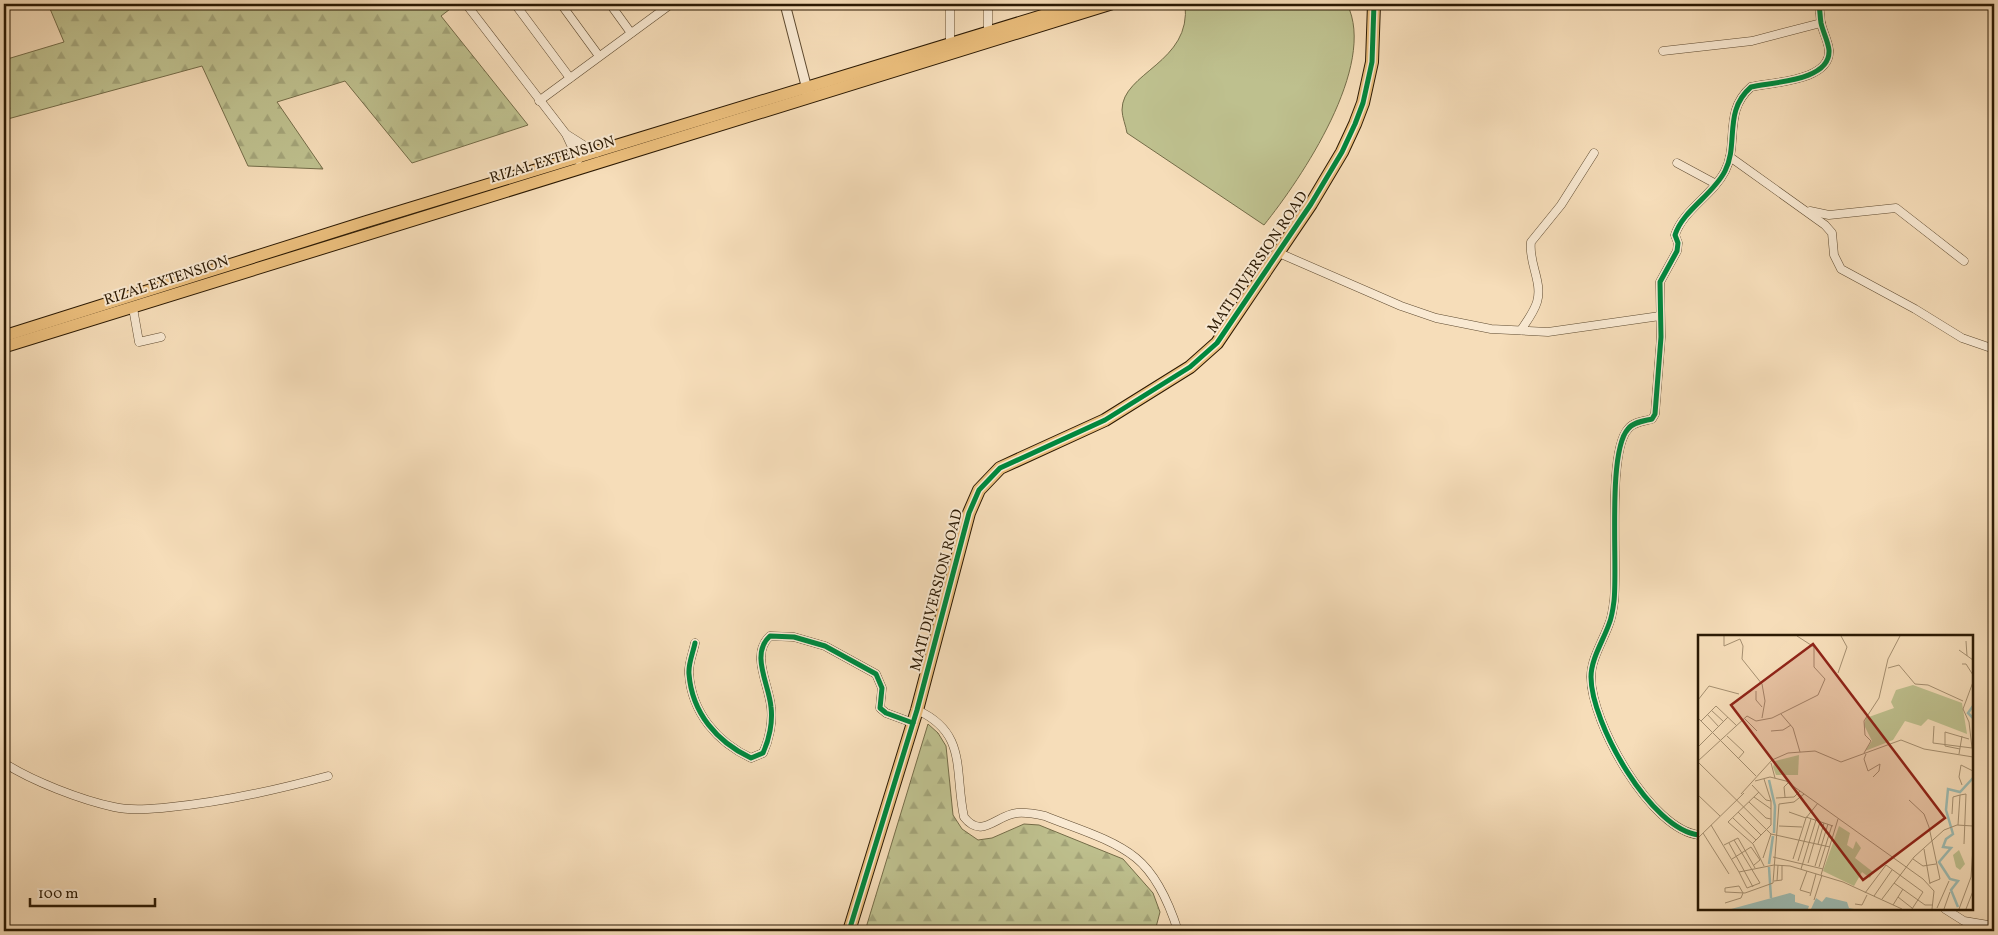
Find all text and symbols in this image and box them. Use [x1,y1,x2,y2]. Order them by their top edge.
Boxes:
street label: RIZAL EXTENSION [487,131,618,189]
street label: MATI DIVERSION ROAD [1203,188,1314,338]
street label: RIZAL EXTENSION [101,251,232,311]
street label: MATI DIVERSION ROAD [906,507,969,674]
inset map [1698,635,1973,910]
scale bar [30,875,155,907]
text: 100 m [38,884,78,905]

